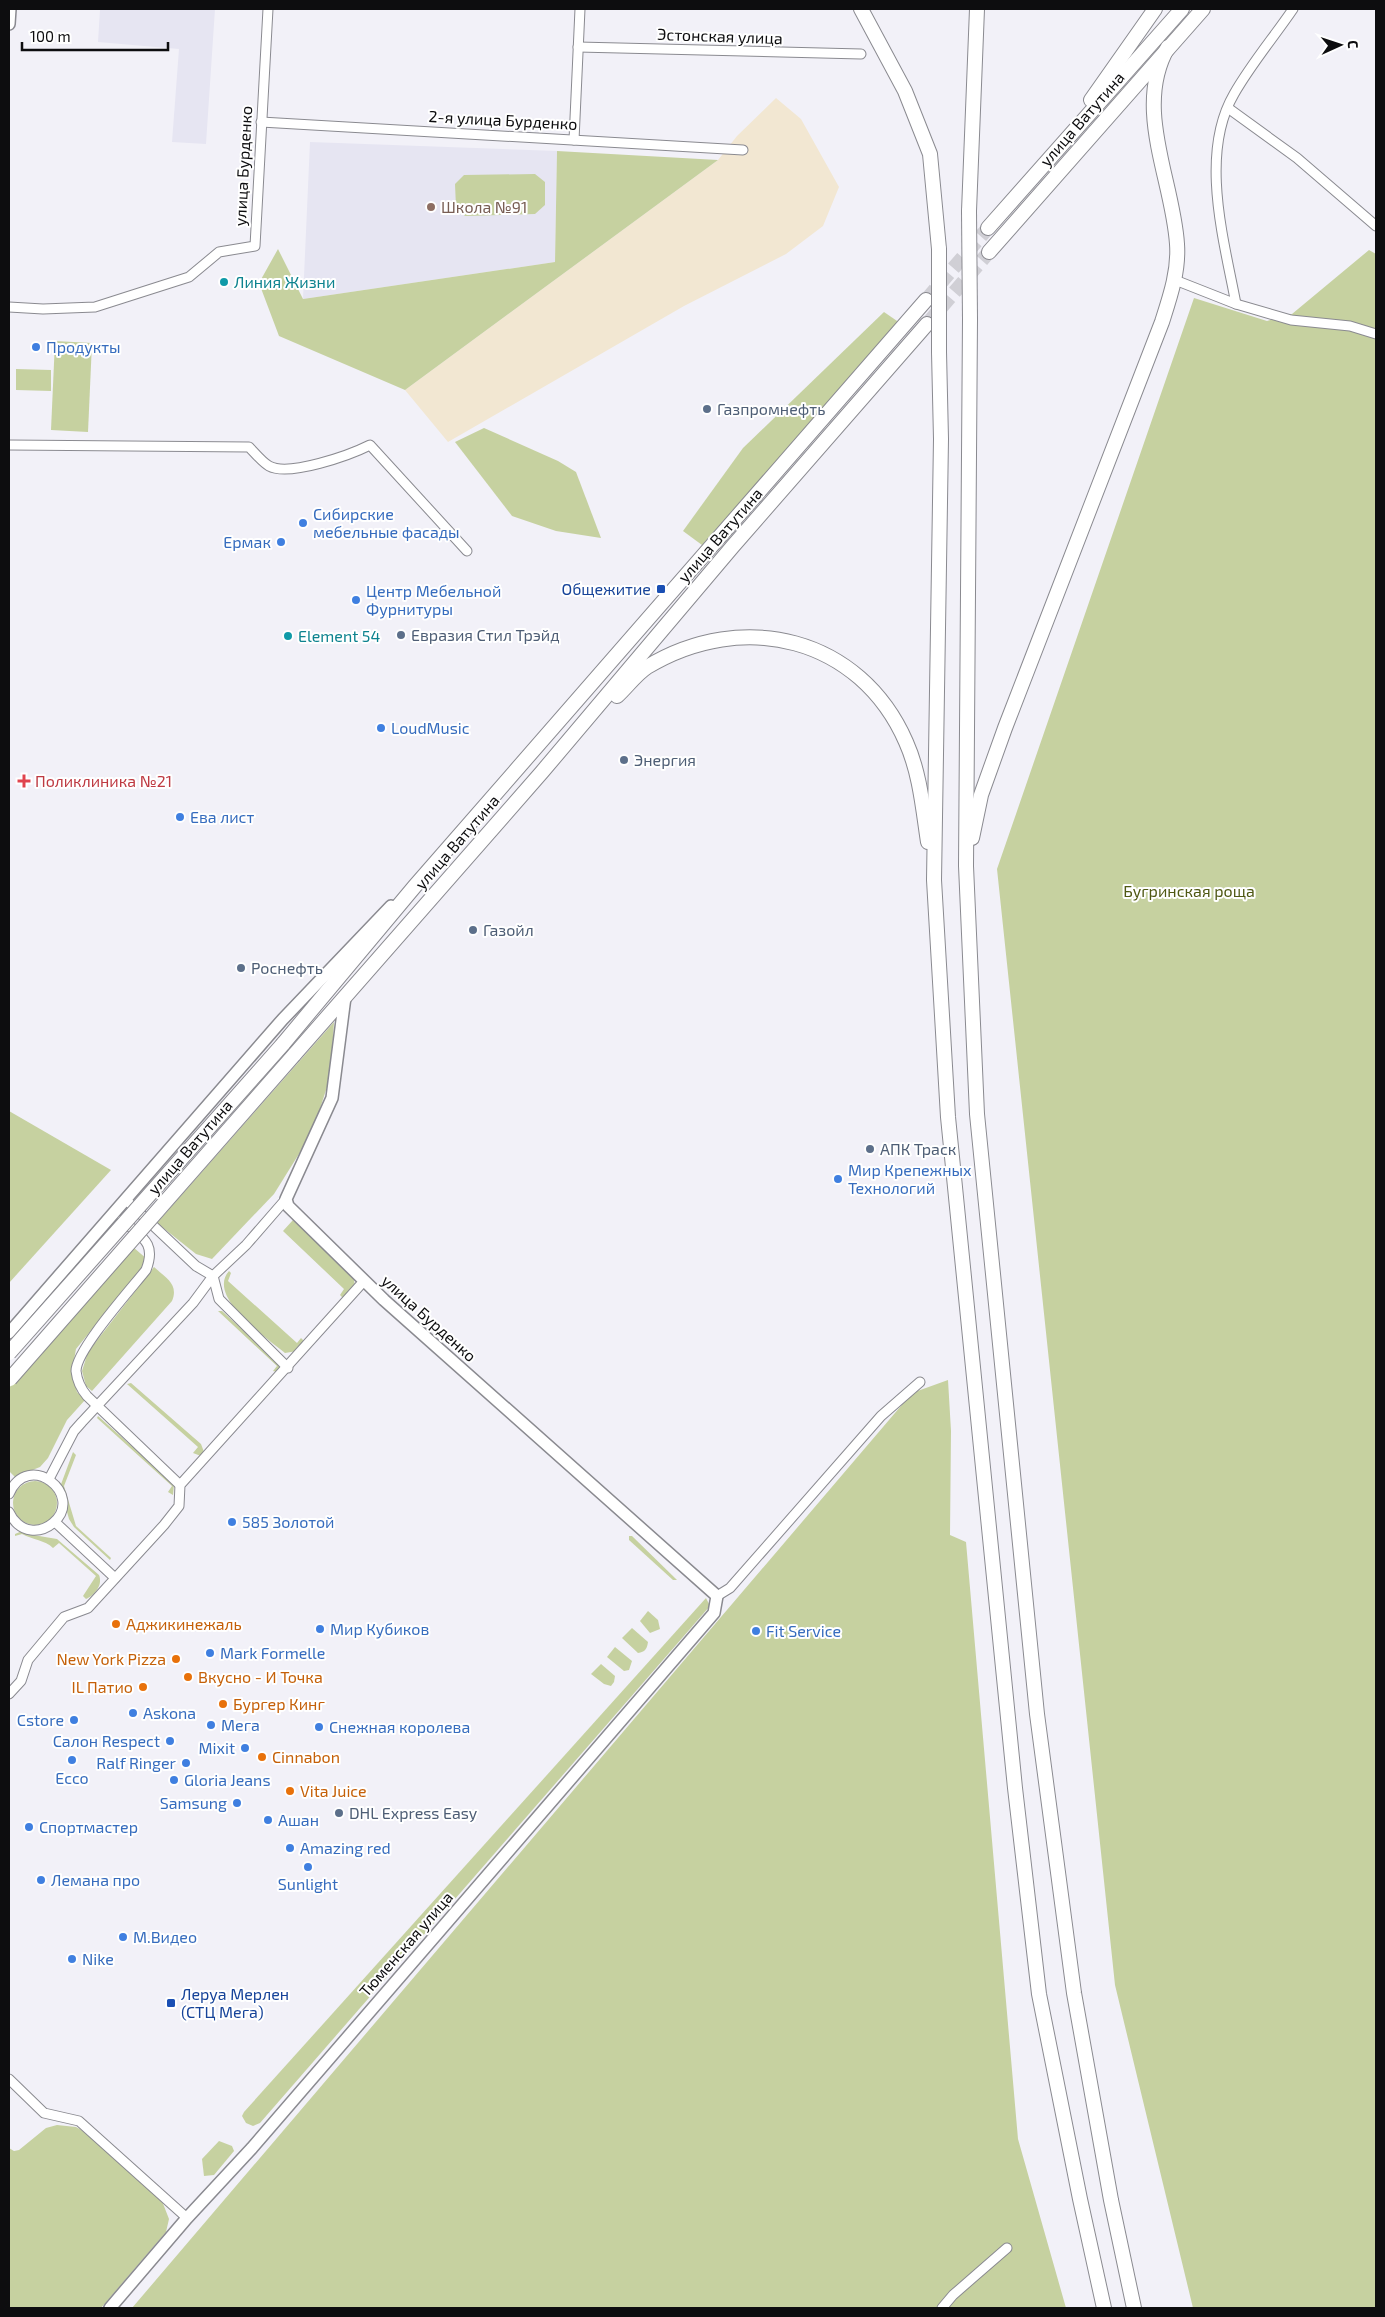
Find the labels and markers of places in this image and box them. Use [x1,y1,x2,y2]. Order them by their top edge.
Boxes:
place label: Школа №91 [441,197,527,216]
marker: Школа №91 [425,201,437,213]
place label: Линия Жизни [234,272,335,291]
marker: Линия Жизни [218,276,230,288]
place label: Продукты [46,337,121,357]
marker: Продукты [30,341,42,353]
place label: Газпромнефть [717,399,825,418]
marker: Газпромнефть [701,403,713,415]
place label: Сибирские мебельные фасады [313,504,460,541]
marker: Сибирские мебельные фасады [297,517,309,529]
place label: Ермак [223,532,271,551]
marker: Ермак [275,536,287,548]
place label: Общежитие [561,579,651,598]
place label: Центр Мебельной Фурнитуры [366,581,501,619]
marker: Общежитие [655,583,667,595]
marker: Центр Мебельной Фурнитуры [350,594,362,606]
place label: Евразия Стил Трэйд [411,625,560,644]
place label: Element 54 [298,626,380,645]
marker: Евразия Стил Трэйд [395,629,407,641]
marker: Element 54 [282,630,294,642]
place label: LoudMusic [391,718,470,737]
marker: LoudMusic [375,722,387,734]
place label: Энергия [634,750,696,769]
marker: Энергия [618,754,630,766]
place label: Поликлиника №21 [35,771,172,790]
marker: Поликлиника №21 [17,774,31,788]
place label: Ева лист [190,807,254,826]
marker: Ева лист [174,811,186,823]
place label: Газойл [483,920,534,939]
marker: Газойл [467,924,479,936]
place label: Роснефть [251,958,323,977]
marker: Роснефть [235,962,247,974]
place label: АПК Траск [880,1139,957,1158]
marker: АПК Траск [864,1143,876,1155]
place label: Мир Крепежных Технологий [848,1160,972,1197]
marker: Мир Крепежных Технологий [832,1173,844,1185]
place label: 585 Золотой [242,1512,334,1531]
marker: 585 Золотой [226,1516,238,1528]
place label: Аджикинежаль [126,1614,242,1633]
marker: Аджикинежаль [110,1618,122,1630]
place label: Мир Кубиков [330,1619,429,1639]
place label: Fit Service [766,1621,841,1640]
marker: Мир Кубиков [314,1623,326,1635]
marker: Fit Service [750,1625,762,1637]
place label: Mark Formelle [220,1643,325,1662]
marker: Mark Formelle [204,1647,216,1659]
place label: New York Pizza [57,1649,166,1668]
marker: New York Pizza [170,1653,182,1665]
place label: Вкусно - И Точка [198,1667,323,1687]
marker: Вкусно - И Точка [182,1671,194,1683]
place label: IL Патио [71,1677,133,1696]
marker: IL Патио [137,1681,149,1693]
place label: Бургер Кинг [233,1694,325,1714]
marker: Бургер Кинг [217,1698,229,1710]
place label: Askona [143,1703,196,1722]
marker: Askona [127,1707,139,1719]
place label: Cstore [17,1710,64,1729]
marker: Cstore [68,1714,80,1726]
place label: Мега [221,1715,260,1734]
place label: Снежная королева [329,1717,470,1736]
marker: Мега [205,1719,217,1731]
marker: Снежная королева [313,1721,325,1733]
place label: Салон Respect [53,1731,160,1750]
marker: Салон Respect [164,1735,176,1747]
place label: Mixit [198,1738,235,1757]
marker: Mixit [239,1742,251,1754]
place label: Cinnabon [272,1747,340,1766]
marker: Cinnabon [256,1751,268,1763]
place label: Ralf Ringer [96,1753,177,1772]
marker: Ecco [66,1754,78,1766]
marker: Ralf Ringer [180,1757,192,1769]
place label: Ecco [55,1768,89,1787]
place label: Gloria Jeans [184,1770,271,1789]
marker: Gloria Jeans [168,1774,180,1786]
place label: Vita Juice [300,1781,367,1800]
marker: Vita Juice [284,1785,296,1797]
place label: Samsung [160,1793,227,1812]
marker: Samsung [231,1797,243,1809]
place label: DHL Express Easy [349,1803,478,1822]
marker: DHL Express Easy [333,1807,345,1819]
place label: Ашан [278,1810,319,1829]
marker: Ашан [262,1814,274,1826]
place label: Спортмастер [39,1817,138,1836]
marker: Спортмастер [23,1821,35,1833]
place label: Amazing red [300,1838,391,1857]
marker: Amazing red [284,1842,296,1854]
marker: Sunlight [302,1861,314,1873]
place label: Лемана про [51,1870,140,1889]
marker: Лемана про [35,1874,47,1886]
place label: Sunlight [278,1874,338,1893]
place label: М.Видео [133,1927,197,1946]
marker: М.Видео [117,1931,129,1943]
place label: Nike [82,1949,114,1968]
marker: Nike [66,1953,78,1965]
place label: Леруа Мерлен (СТЦ Мега) [181,1984,289,2021]
marker: Леруа Мерлен (СТЦ Мега) [165,1997,177,2009]

